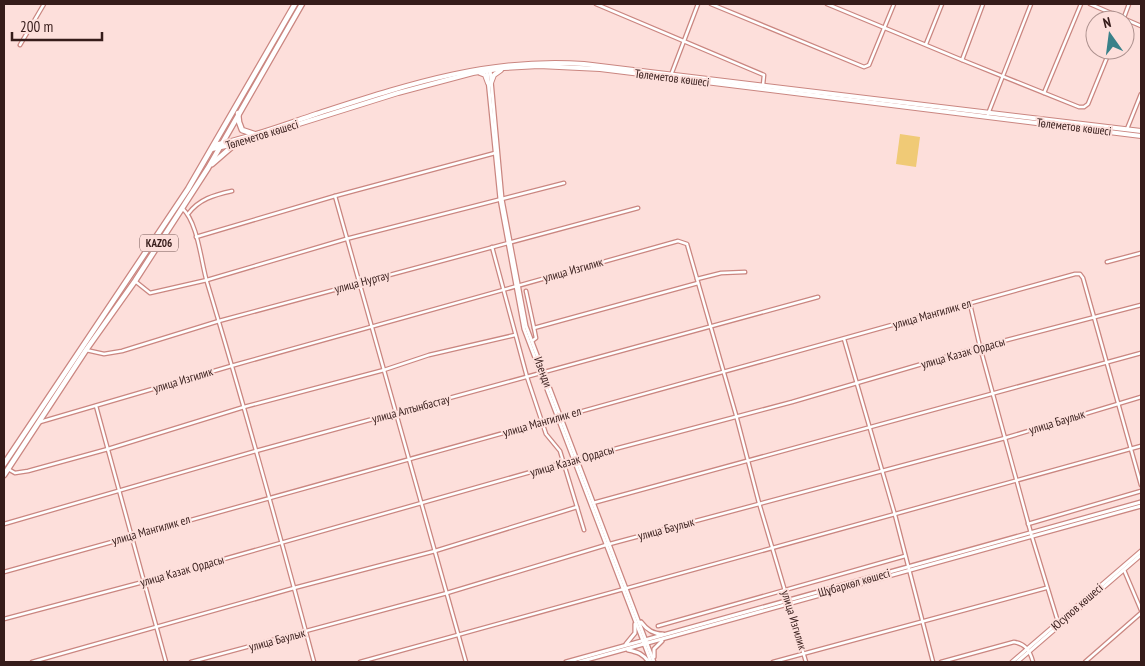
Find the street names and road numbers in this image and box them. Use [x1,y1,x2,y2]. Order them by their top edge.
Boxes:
street label: Төлеметов көшесі [634,65,710,90]
street label: Төлеметов көшесі [1036,114,1112,139]
street label: Төлеметов көшесі [224,116,300,153]
road number: KАZ06 [140,234,178,252]
street label: улица Изгилик [541,254,605,285]
street label: улица Нуртау [333,267,391,296]
street label: улица Мангилик ел [891,295,973,332]
street label: улица Казак Ордасы [919,333,1007,372]
street label: Изенди [531,354,556,389]
street label: улица Изгилик [151,363,215,396]
street label: улица Алтынбастау [370,391,452,426]
street label: улица Мангилик ел [501,403,583,440]
street label: улица Баулык [1027,406,1087,437]
street label: улица Казак Ордасы [528,441,616,480]
street label: улица Мангилик ел [110,511,192,548]
street label: улица Баулык [636,514,696,543]
street label: улица Казак Ордасы [138,551,226,590]
street label: Шұбаркөл көшесі [816,565,892,600]
street label: Юсупов көшесі [1048,580,1106,633]
street label: улица Изгилик [778,588,811,652]
street label: улица Баулык [247,625,307,654]

